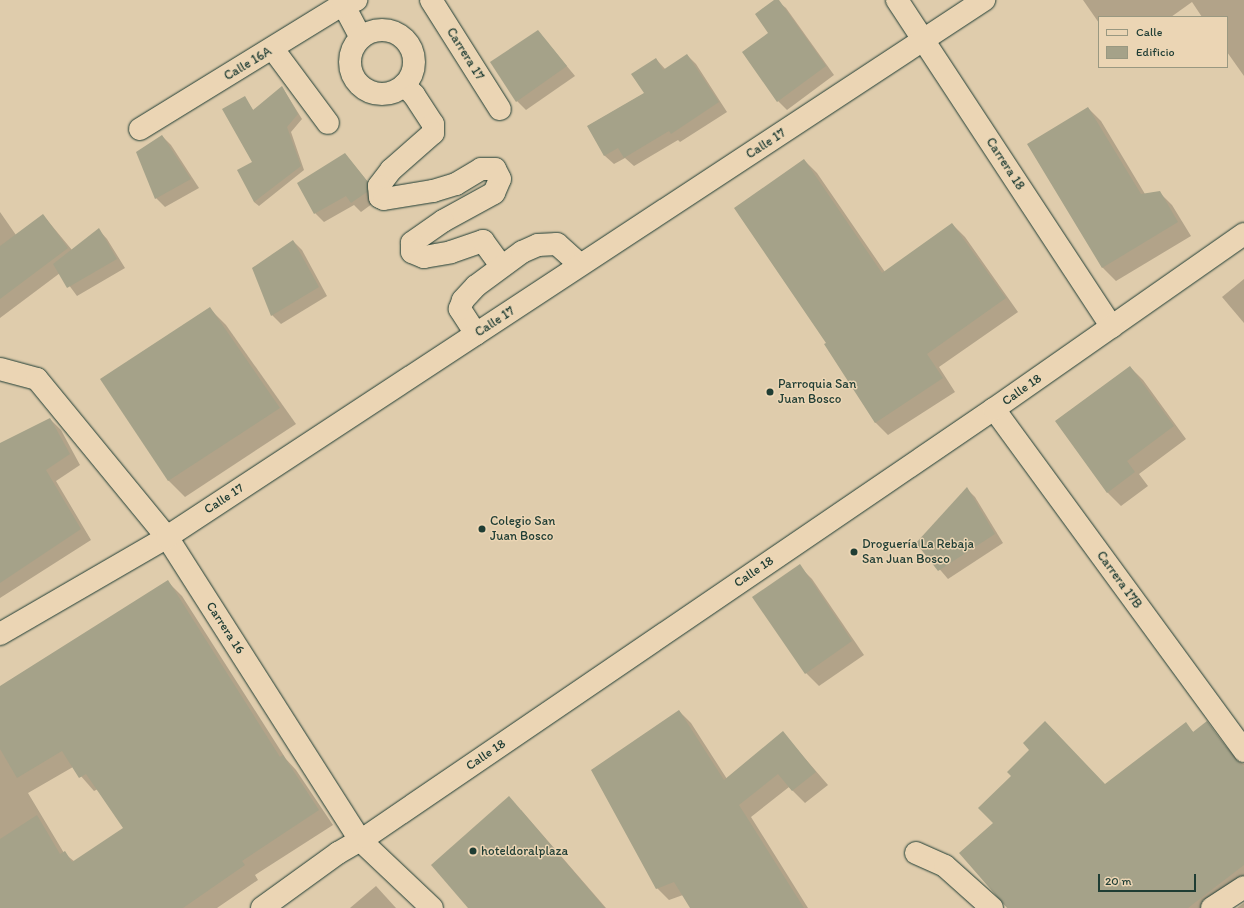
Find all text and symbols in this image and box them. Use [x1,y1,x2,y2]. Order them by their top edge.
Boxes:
legend [1098,16,1228,68]
street label: Carrera 17 [443,25,487,83]
text: Calle [1136,25,1162,39]
street label: Calle 16A [221,44,275,84]
text: Edificio [1136,45,1175,59]
street label: Calle 17 [743,125,789,163]
street label: Carrera 18 [982,135,1028,193]
street label: Calle 17 [472,303,518,341]
street label: Calle 18 [999,371,1045,409]
place label: Parroquia San Juan Bosco [778,377,856,408]
marker: Parroquia San Juan Bosco [765,387,775,397]
street label: Calle 17 [201,480,247,518]
place label: Colegio San Juan Bosco [490,514,556,545]
marker: Colegio San Juan Bosco [477,524,487,534]
place label: Droguería La Rebaja San Juan Bosco [862,537,974,568]
marker: Droguería La Rebaja San Juan Bosco [849,547,859,557]
street label: Carrera 17B [1093,548,1145,612]
street label: Calle 18 [731,553,777,591]
street label: Carrera 16 [202,599,248,657]
street label: Calle 18 [463,736,509,774]
place label: hoteldoralplaza [481,843,568,859]
marker: hoteldoralplaza [468,846,478,856]
scale bar [1100,866,1198,892]
text: 20 m [1105,874,1132,888]

